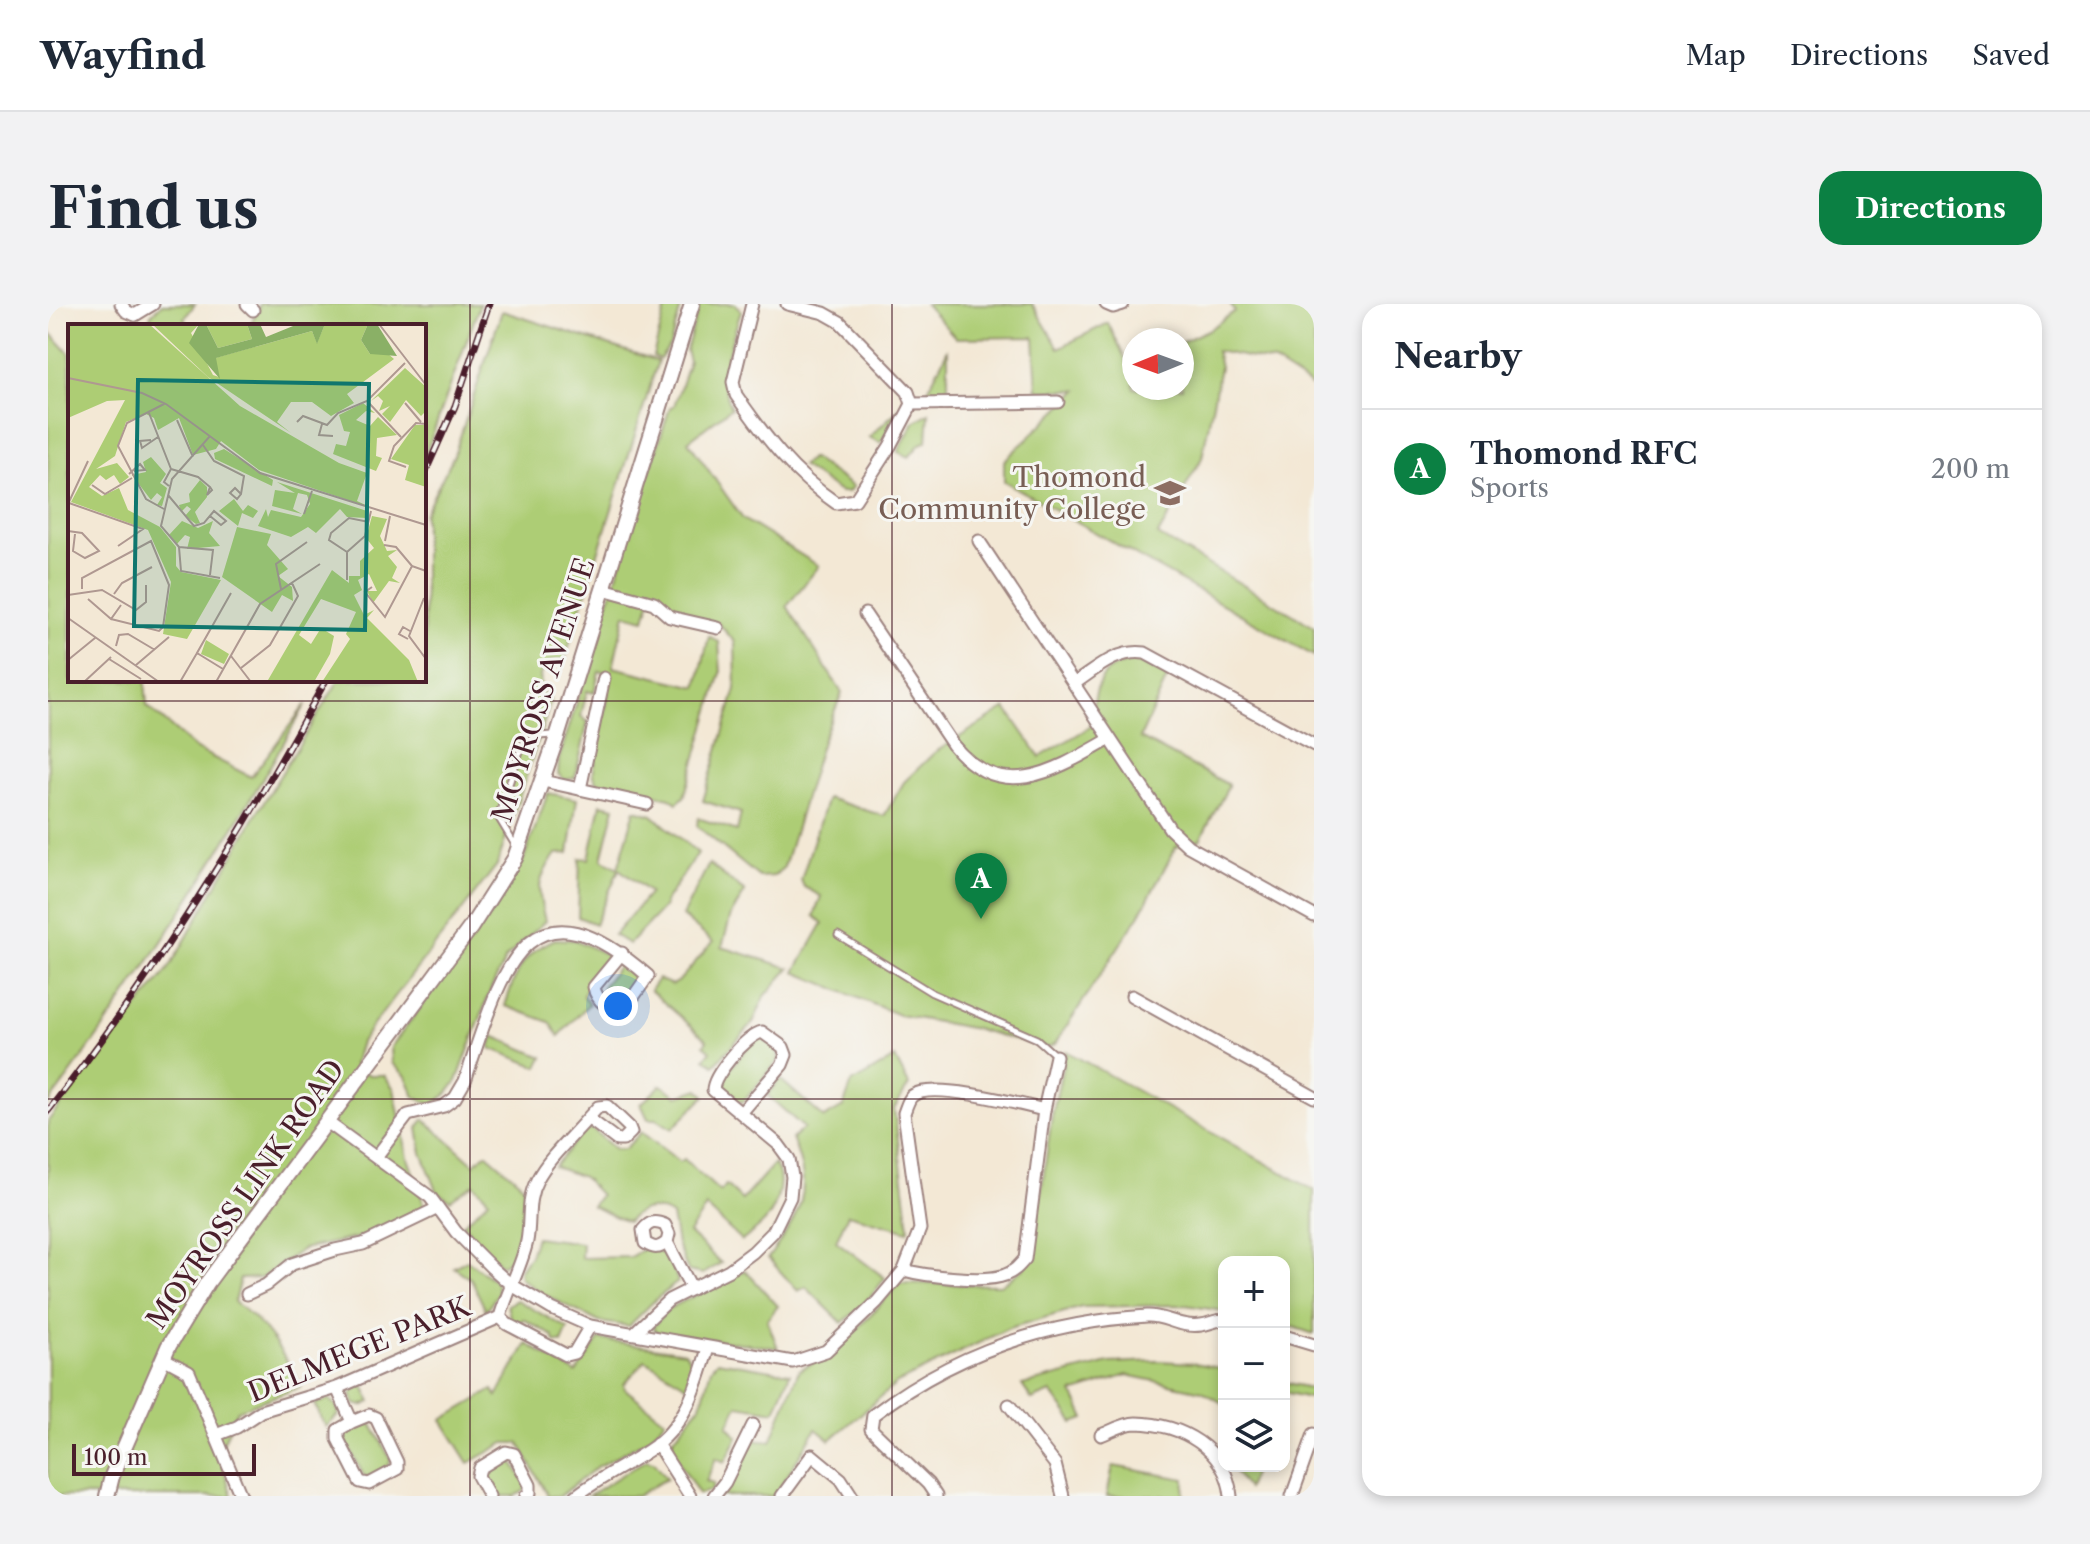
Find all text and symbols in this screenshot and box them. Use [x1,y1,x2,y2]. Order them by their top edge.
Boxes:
text: Wayfind [40,32,206,79]
text: Map [1686,38,1746,72]
text: Directions [1790,38,1928,72]
text: Saved [1972,38,2050,72]
button: Directions [1819,171,2042,245]
text: Find us [48,174,259,243]
inset map [68,324,426,682]
north arrow [1122,328,1194,400]
text: Nearby [1394,335,1522,377]
text: Thomond RFC [1470,435,1697,472]
text: A [1410,453,1430,485]
text: 200 m [1931,453,2010,485]
place label: Thomond Community College [878,460,1146,526]
text: Sports [1470,472,1549,504]
school or university icon: Thomond Community College [1153,476,1187,510]
street label: MOYROSS AVENUE [484,554,602,826]
pin: A [955,853,1007,919]
your location [598,986,638,1026]
street label: MOYROSS LINK ROAD [139,1053,351,1335]
map controls [1218,1256,1290,1472]
button: + [1218,1256,1290,1328]
street label: DELMEGE PARK [243,1288,476,1409]
button: − [1218,1328,1290,1400]
button: layers [1218,1400,1290,1472]
scale bar [72,1440,256,1476]
text: 100 m [84,1444,147,1471]

